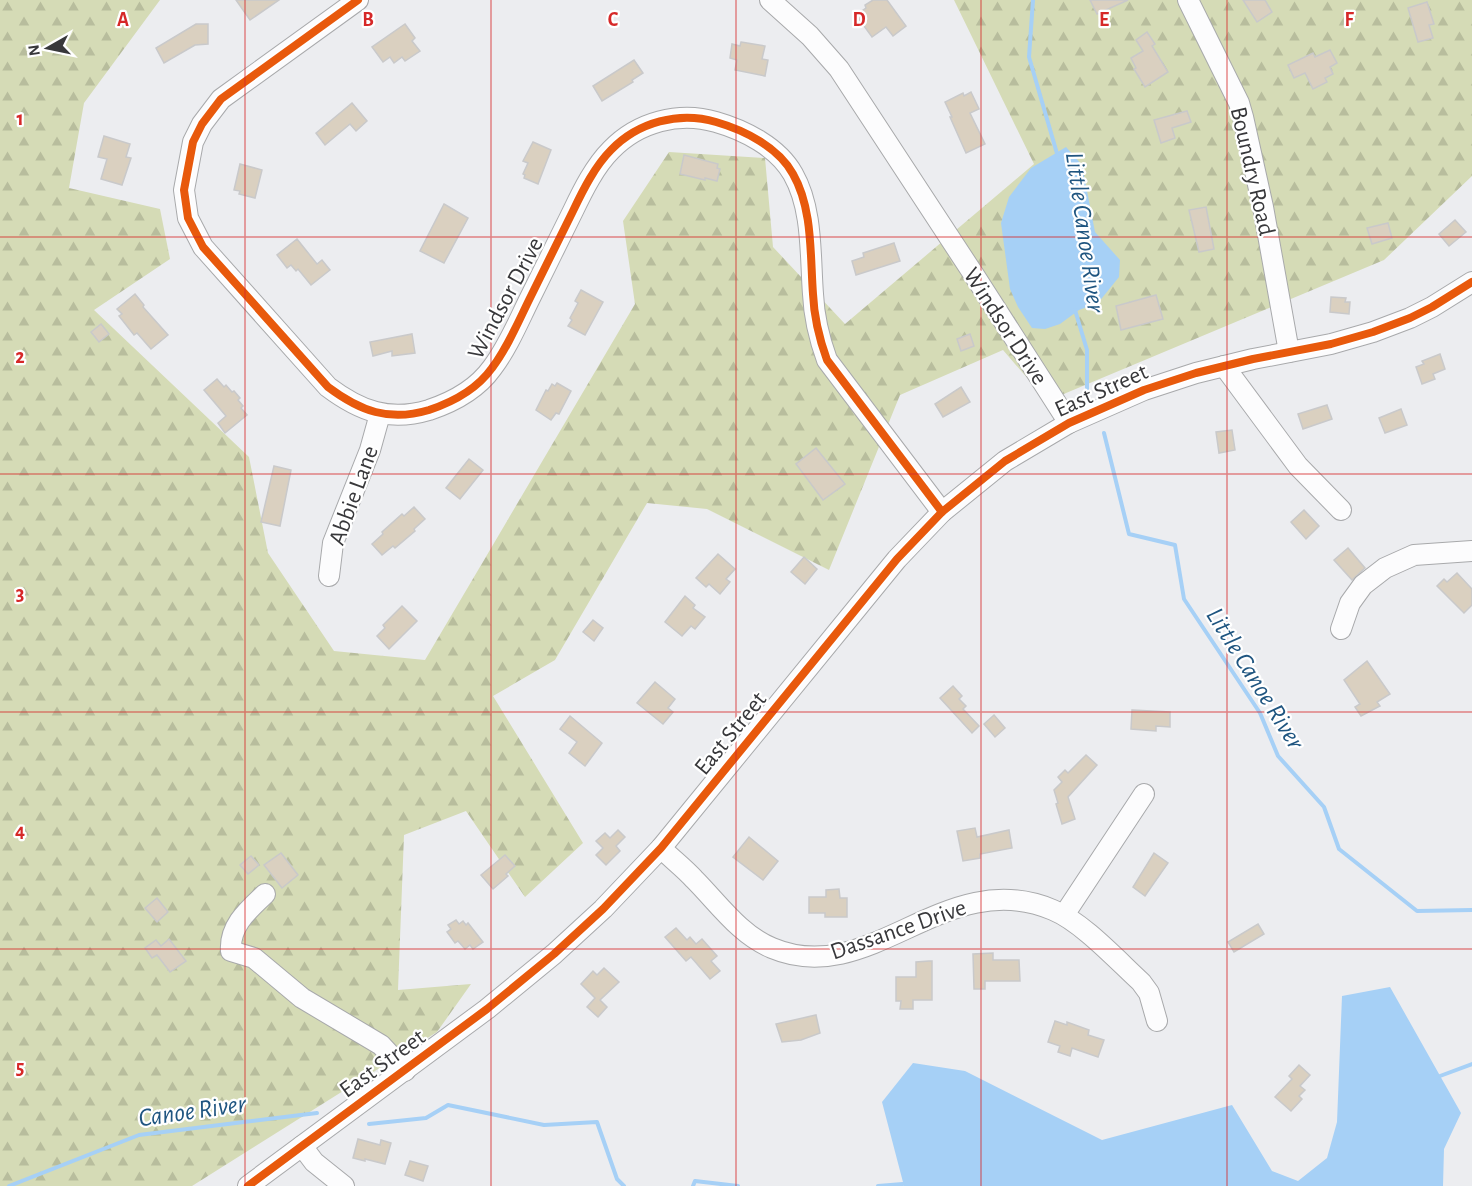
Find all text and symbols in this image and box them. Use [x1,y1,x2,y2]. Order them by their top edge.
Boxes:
text: A [117,10,129,30]
text: B [362,10,374,30]
text: C [608,10,619,30]
text: D [852,10,866,30]
text: E [1099,10,1109,30]
text: F [1344,10,1354,30]
north arrow [18,18,78,78]
text: N [25,43,43,57]
street label: Boundry Road [1226,105,1278,238]
text: 1 [16,109,24,129]
water label: Little Canoe River [1061,150,1109,315]
street label: Windsor Drive [464,234,548,363]
street label: Windsor Drive [959,264,1052,389]
text: 2 [15,347,25,367]
street label: East Street [1051,360,1152,422]
street label: Abbie Lane [325,443,383,548]
text: 3 [16,584,24,604]
water label: Little Canoe River [1201,603,1310,755]
street label: East Street [690,687,772,780]
text: 4 [15,821,25,841]
street label: Dassance Drive [827,896,969,964]
street label: East Street [335,1025,430,1103]
text: 5 [16,1058,24,1078]
water label: Canoe River [137,1090,249,1131]

